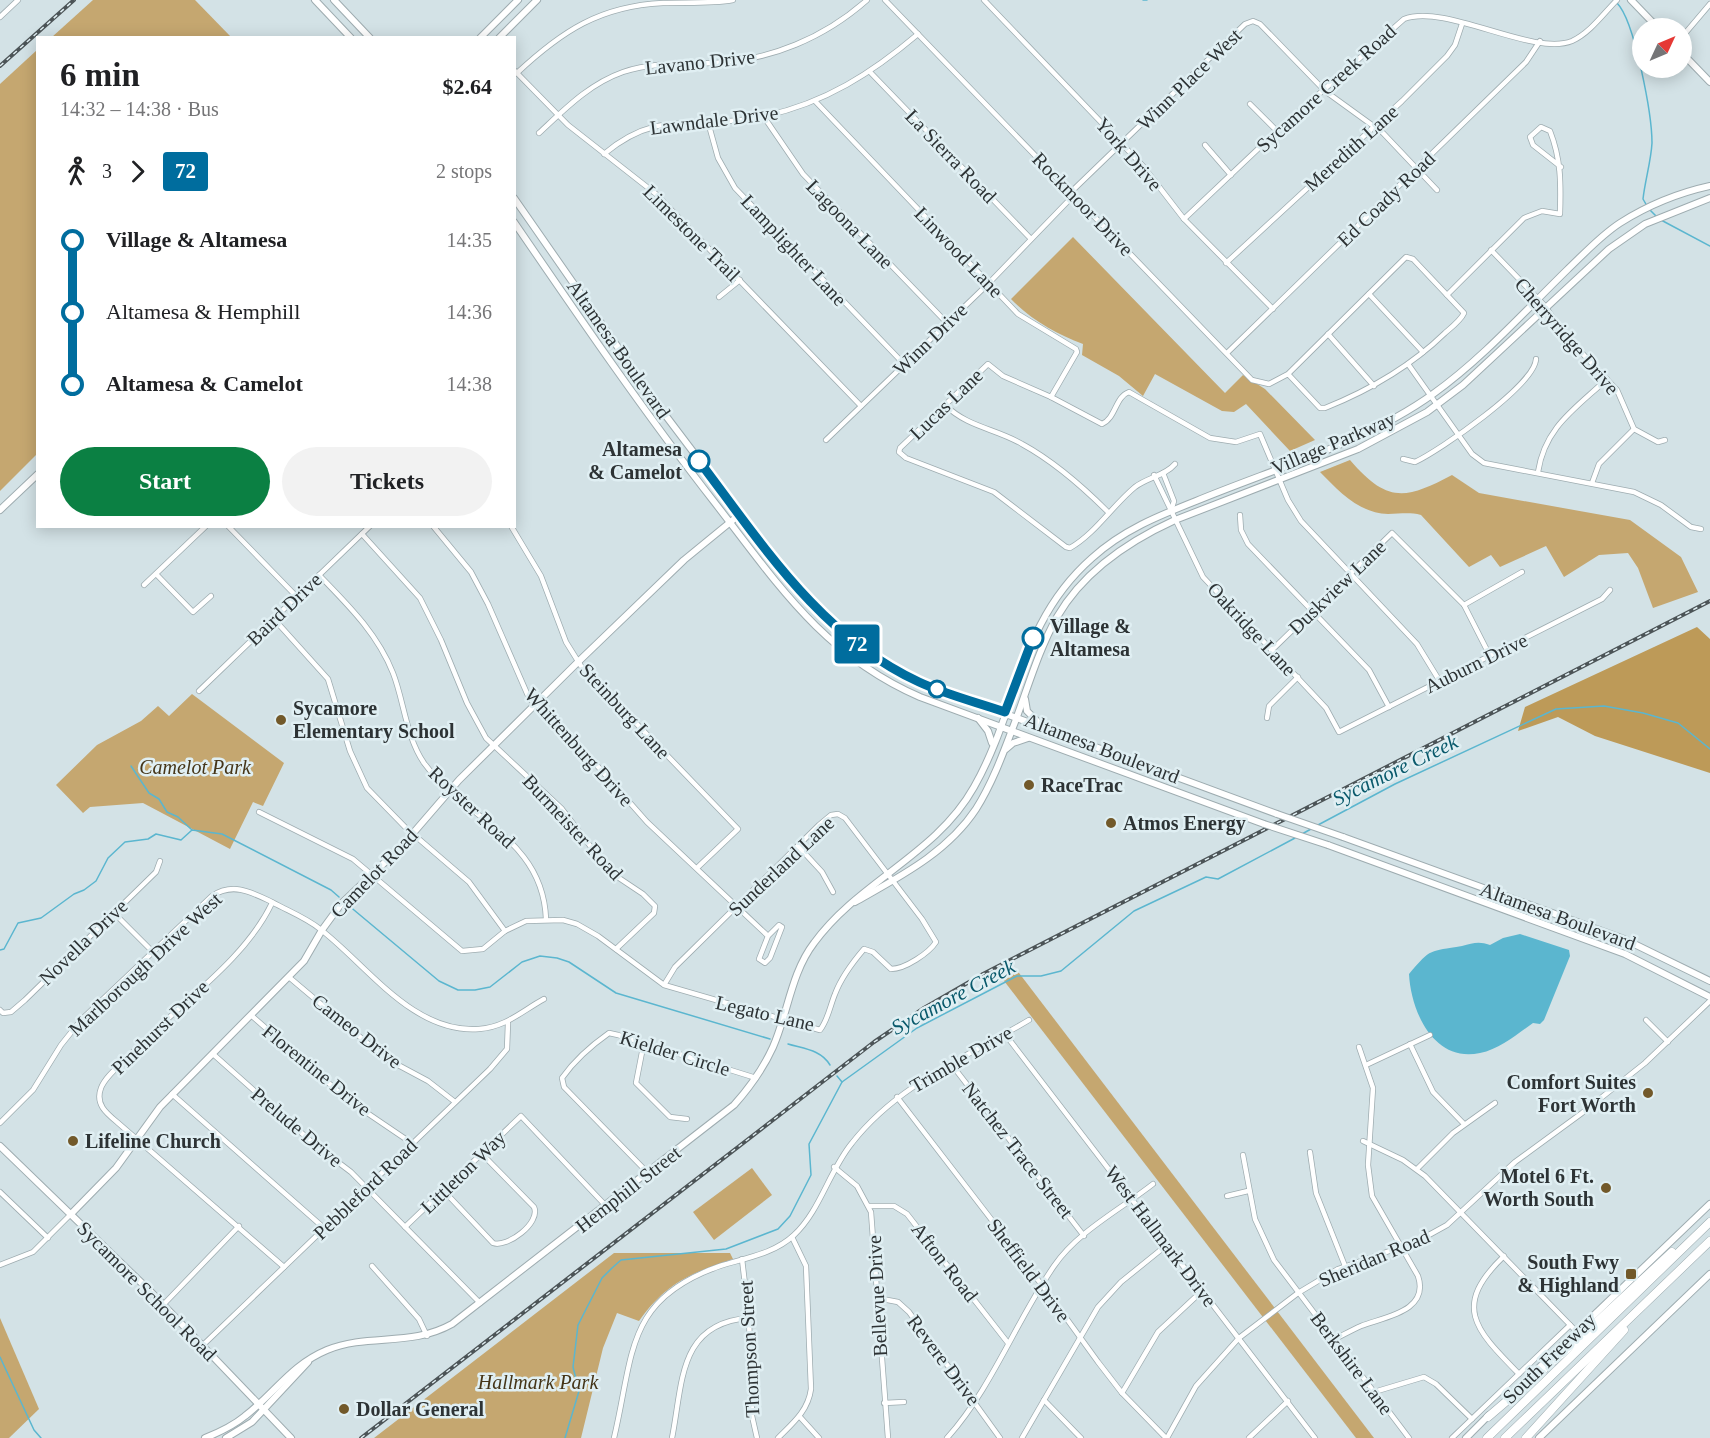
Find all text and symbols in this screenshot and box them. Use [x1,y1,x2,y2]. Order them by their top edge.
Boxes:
north arrow [1632,18,1692,78]
map controls [1632,18,1692,78]
street label: Sycamore Creek Road [1252,20,1401,157]
street label: Winn Place West [1132,24,1246,134]
street label: Lavano Drive [644,45,756,79]
text: 6 min [60,57,140,93]
text: $2.64 [443,74,492,99]
text: 14:32 – 14:38 · Bus [60,98,219,120]
street label: Meredith Lane [1300,100,1402,196]
street label: Lawndale Drive [648,101,780,139]
street label: La Sierra Road [901,105,1001,207]
street label: York Drive [1091,113,1167,195]
street label: Ed Coady Road [1333,147,1440,252]
street label: Rockmoor Drive [1028,148,1138,260]
icon: walk [60,155,93,188]
icon: forward [121,155,154,188]
text: 72 [175,159,196,183]
text: 3 [102,160,112,182]
text: 2 stops [436,160,492,182]
street label: Lagoona Lane [801,175,898,274]
street label: Limestone Trail [639,180,745,286]
street label: Lamplighter Lane [736,190,851,311]
street label: Linwood Lane [910,202,1008,302]
text: Village & Altamesa [106,227,287,252]
text: 14:35 [446,229,492,251]
street label: Cherryridge Drive [1510,273,1624,399]
street label: Altamesa Boulevard [563,276,675,422]
street label: Winn Drive [888,298,972,380]
text: Altamesa & Hemphill [106,299,300,324]
text: 14:36 [446,301,492,323]
street label: Lucas Lane [905,364,987,444]
text: Altamesa & Camelot [106,371,303,396]
text: 14:38 [446,373,492,395]
street label: Village Parkway [1268,407,1399,480]
place label: Altamesa & Camelot [588,438,682,483]
button: Start [60,447,270,516]
button: Tickets [282,447,492,516]
marker: Altamesa & Camelot [688,450,710,472]
street label: Duskview Lane [1284,535,1390,639]
street label: Baird Drive [242,568,326,650]
street label: Oakridge Lane [1203,578,1301,681]
place label: Village & Altamesa [1050,615,1131,660]
line badge: 72 [830,624,884,664]
marker: Village & Altamesa [1022,627,1044,649]
street label: Auburn Drive [1421,629,1531,697]
text: 72 [847,632,868,656]
street label: Steinburg Lane [574,659,675,764]
unlabelled marker [928,680,946,698]
street label: Whittenburg Drive [519,683,638,811]
place label: Sycamore Elementary School [293,697,455,743]
street label: Altamesa Boulevard [1022,708,1182,788]
marker: Sycamore Elementary School [274,713,288,727]
water label: Sycamore Creek [1328,729,1462,811]
park label: Camelot Park [139,756,252,778]
street label: Royster Road [424,762,520,853]
street label: Burmeister Road [519,770,627,884]
place label: RaceTrac [1041,774,1123,796]
marker: RaceTrac [1022,778,1036,792]
street label: Sunderland Lane [724,811,838,920]
place label: Atmos Energy [1123,812,1246,835]
marker: Atmos Energy [1104,816,1118,830]
street label: Camelot Road [326,824,422,922]
street label: Altamesa Boulevard [1477,878,1639,954]
street label: Marlborough Drive West [64,887,227,1041]
street label: Novella Drive [34,894,132,989]
water label: Sycamore Creek [887,954,1020,1040]
street label: Pinehurst Drive [107,975,213,1079]
street label: Cameo Drive [308,989,406,1073]
street label: Legato Lane [713,991,817,1036]
street label: Florentine Drive [258,1020,376,1120]
street label: Trimble Drive [906,1021,1016,1097]
street label: Kielder Circle [617,1026,733,1080]
place label: Comfort Suites Fort Worth [1507,1071,1636,1116]
street label: Natchez Trace Street [958,1078,1078,1223]
street label: Prelude Drive [247,1083,347,1171]
marker: Comfort Suites Fort Worth [1641,1086,1655,1100]
street label: Littleton Way [416,1126,511,1219]
place label: Lifeline Church [85,1130,221,1152]
marker: Lifeline Church [66,1134,80,1148]
street label: Pebbleford Road [309,1134,421,1244]
street label: Hemphill Street [571,1141,686,1238]
street label: West Hallmark Drive [1101,1161,1221,1311]
place label: Motel 6 Ft. Worth South [1483,1165,1594,1210]
marker: Motel 6 Ft. Worth South [1599,1181,1613,1195]
street label: Sheffield Drive [983,1214,1075,1326]
street label: Sycamore School Road [72,1217,221,1366]
street label: Afton Road [907,1218,983,1306]
street label: Sheridan Road [1315,1225,1433,1291]
street label: Bellevue Drive [863,1235,891,1357]
place label: South Fwy & Highland [1517,1251,1619,1297]
marker: South Fwy & Highland [1624,1267,1638,1281]
street label: Thompson Street [734,1279,765,1418]
street label: Berkshire Lane [1306,1307,1398,1419]
street label: South Freeway [1498,1308,1601,1409]
street label: Revere Drive [903,1311,985,1410]
park label: Hallmark Park [477,1371,599,1393]
place label: Dollar General [356,1398,484,1420]
marker: Dollar General [337,1402,351,1416]

